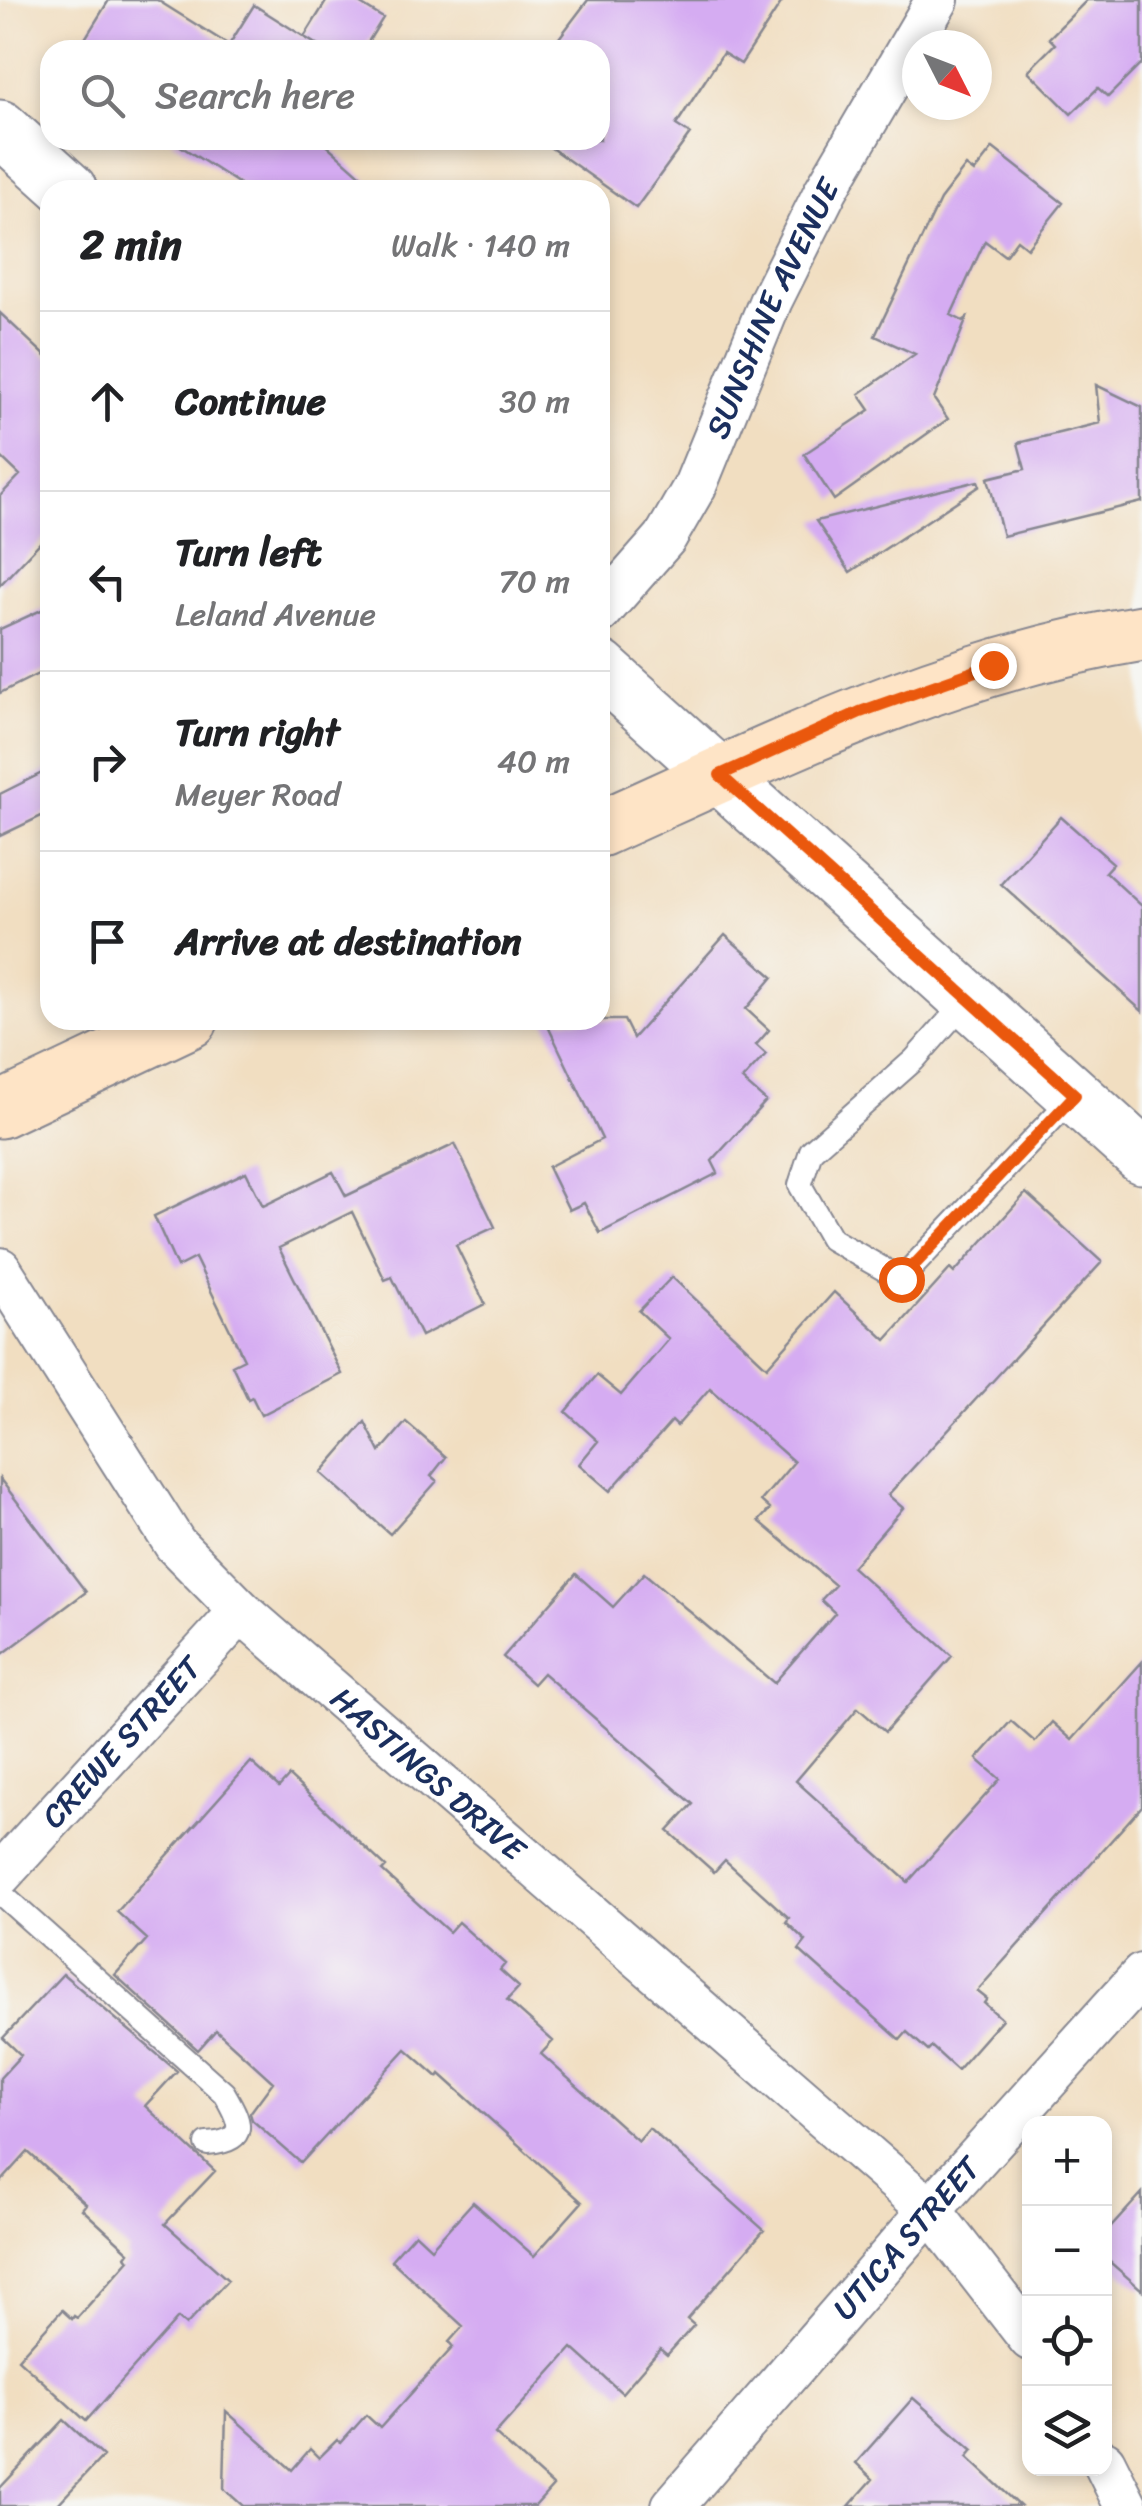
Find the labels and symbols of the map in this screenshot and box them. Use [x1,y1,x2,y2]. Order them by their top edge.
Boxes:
north arrow [902,30,992,120]
street label: SUNSHINE AVENUE [689,166,857,447]
route end [971,643,1017,689]
route start [879,1257,925,1303]
street label: CREWE STREET [27,1641,218,1842]
street label: HASTINGS DRIVE [317,1672,541,1877]
street label: UTICA STREET [818,2142,996,2334]

